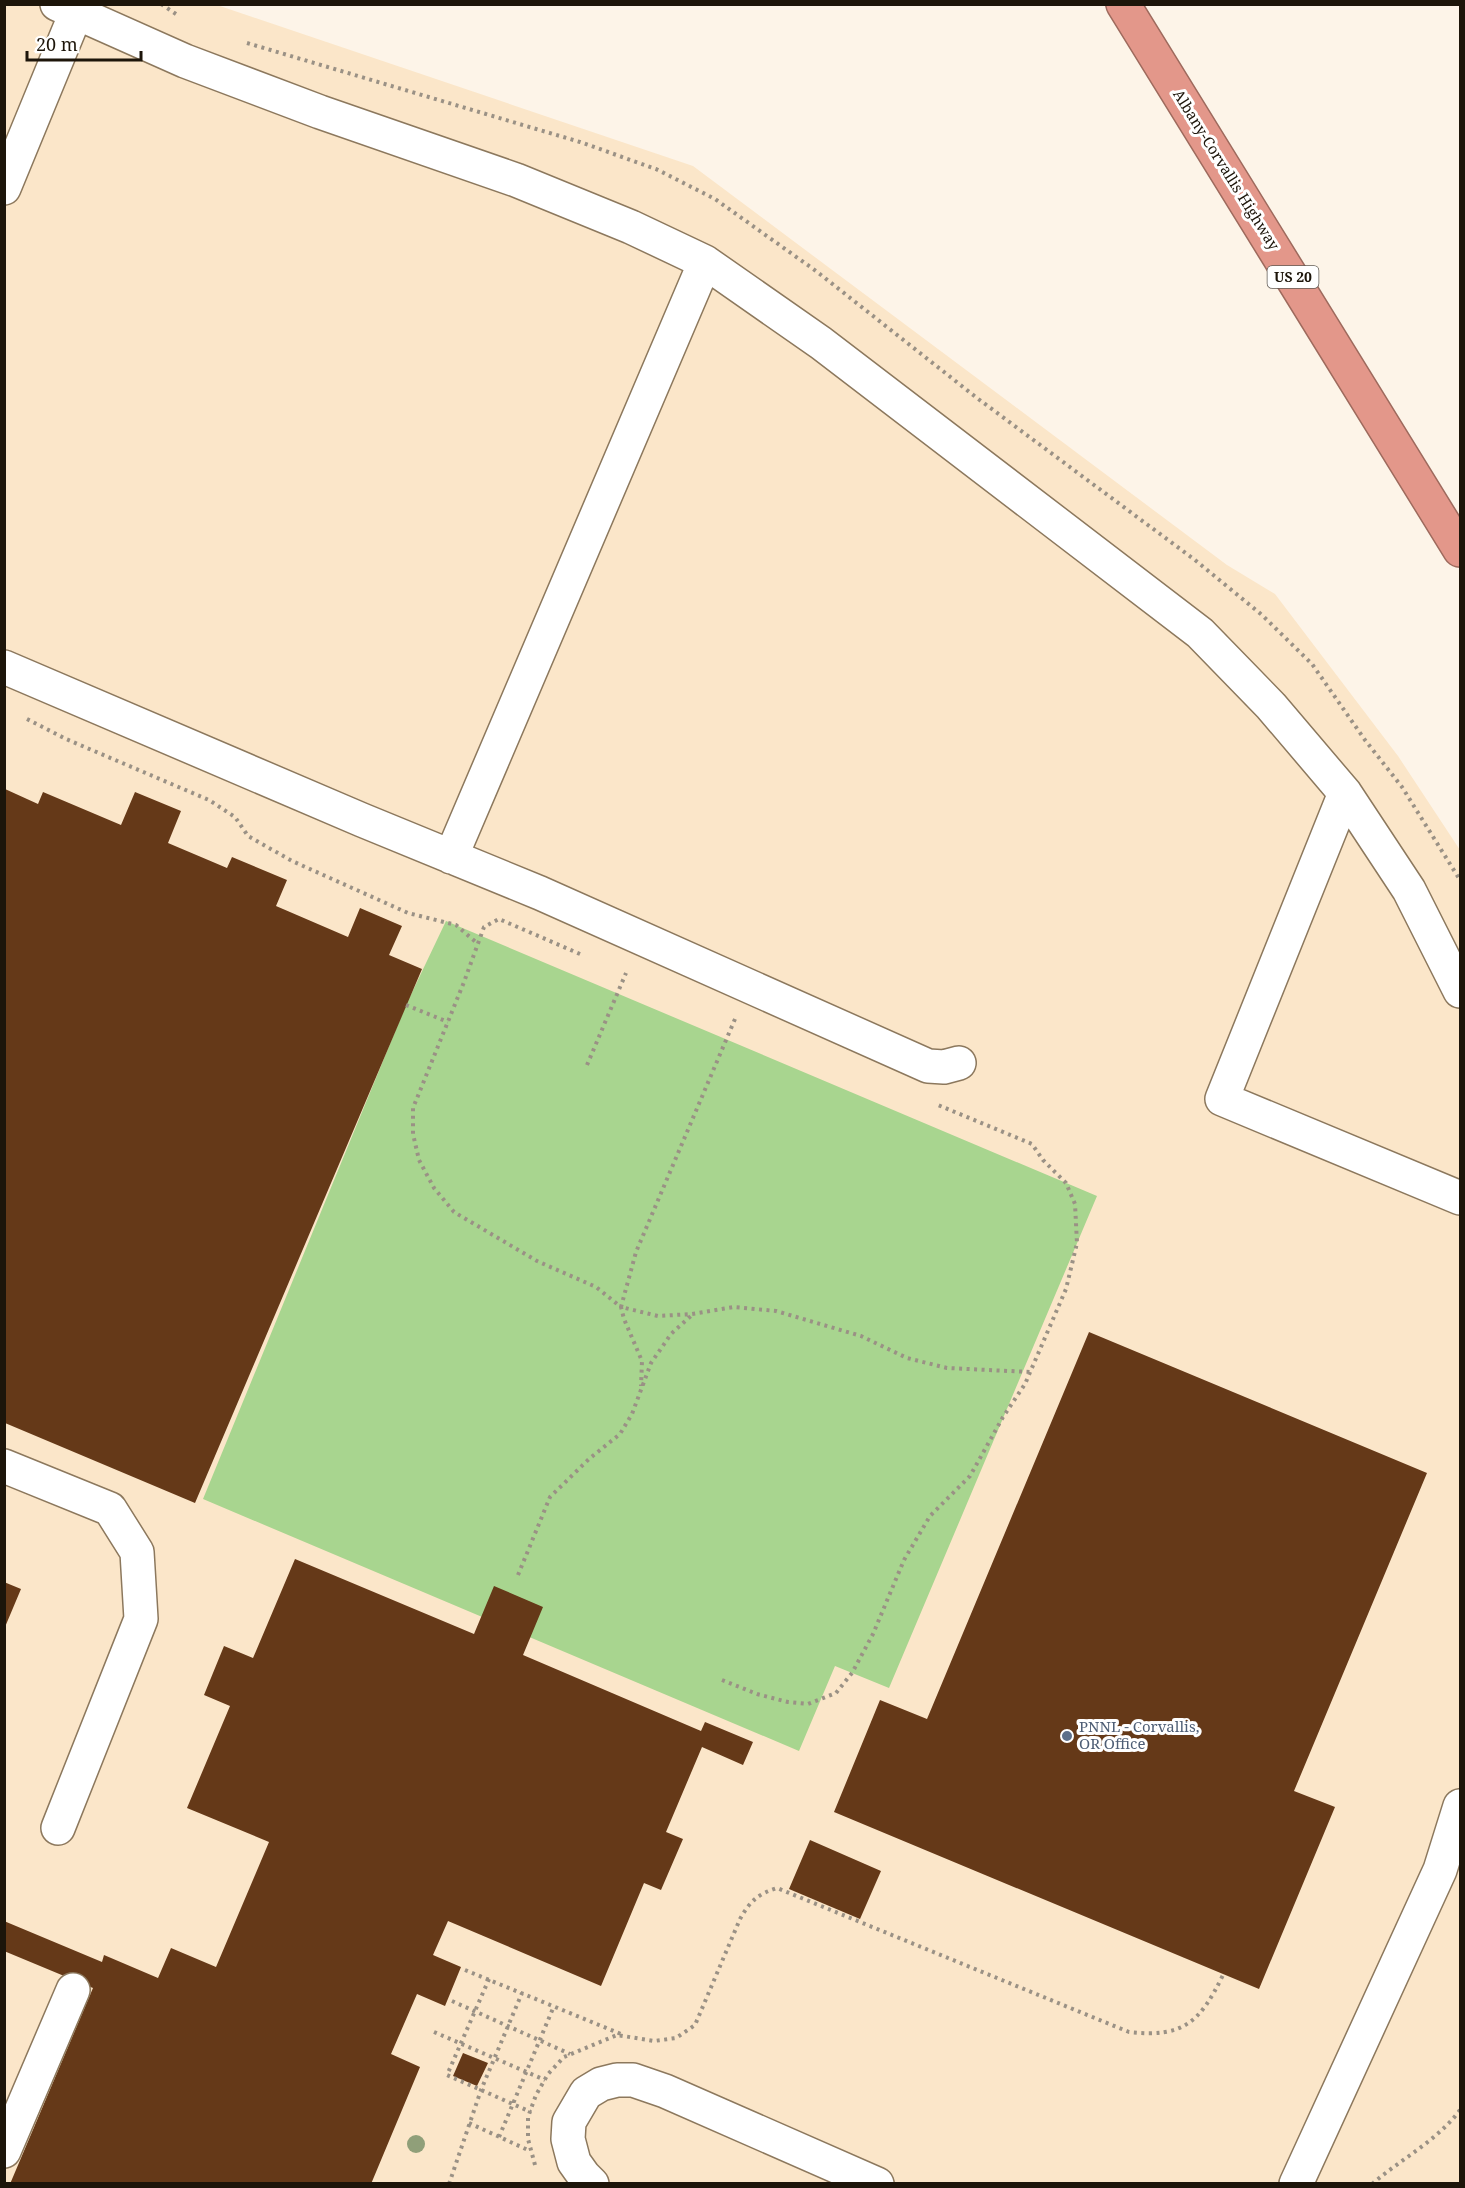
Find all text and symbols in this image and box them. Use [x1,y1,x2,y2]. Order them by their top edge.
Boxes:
scale bar [27,24,141,62]
text: 20 m [36,32,78,56]
street label: Albany-Corvallis Highway [1169,85,1285,254]
road number: US 20 [1268,266,1318,288]
place label: PNNL - Corvallis, OR Office [1079,1716,1199,1753]
marker: PNNL - Corvallis, OR Office [1060,1729,1074,1743]

